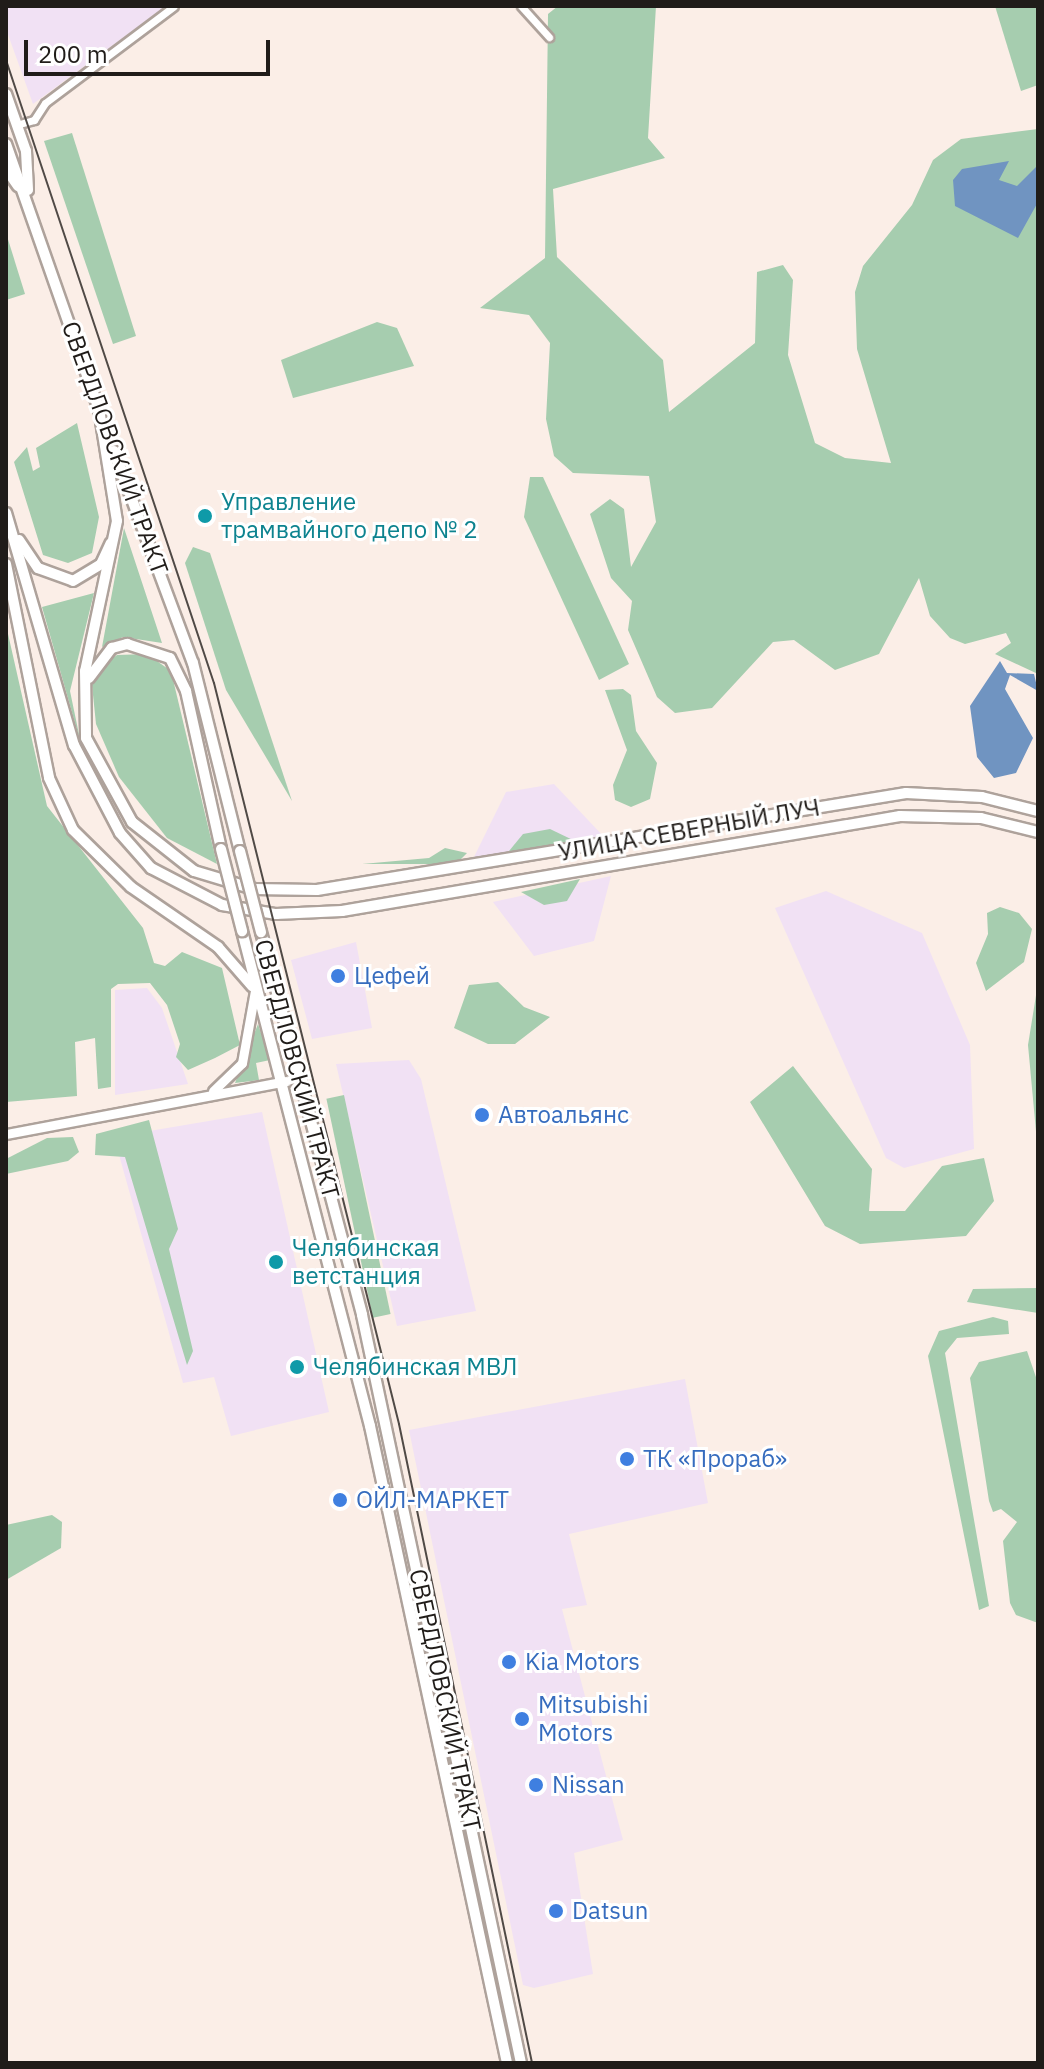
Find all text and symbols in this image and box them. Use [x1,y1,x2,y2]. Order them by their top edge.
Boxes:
scale bar [28,24,274,74]
text: 200 m [38,38,108,70]
street label: СВЕРДЛОВСКИЙ ТРАКТ [56,318,174,578]
place label: Управление трамвайного депо № 2 [221,488,478,544]
marker: Управление трамвайного депо № 2 [196,507,214,525]
street label: УЛИЦА СЕВЕРНЫЙ ЛУЧ [556,793,822,867]
street label: СВЕРДЛОВСКИЙ ТРАКТ [249,936,345,1202]
place label: Цефей [354,962,430,990]
marker: Цефей [329,967,347,985]
place label: Автоальянс [498,1101,629,1129]
marker: Автоальянс [473,1106,491,1124]
place label: Челябинская ветстанция [292,1234,440,1290]
marker: Челябинская ветстанция [267,1253,285,1271]
place label: Челябинская МВЛ [313,1353,517,1381]
marker: Челябинская МВЛ [288,1358,306,1376]
place label: ТК «Прораб» [643,1445,787,1473]
marker: ТК «Прораб» [618,1450,636,1468]
place label: ОЙЛ-МАРКЕТ [356,1486,509,1514]
marker: ОЙЛ-МАРКЕТ [331,1491,349,1509]
street label: СВЕРДЛОВСКИЙ ТРАКТ [403,1566,487,1834]
place label: Kia Motors [525,1648,640,1676]
marker: Kia Motors [500,1653,518,1671]
place label: Mitsubishi Motors [538,1691,648,1747]
marker: Mitsubishi Motors [513,1710,531,1728]
place label: Nissan [552,1771,625,1799]
marker: Nissan [527,1776,545,1794]
place label: Datsun [572,1897,648,1925]
marker: Datsun [547,1902,565,1920]

